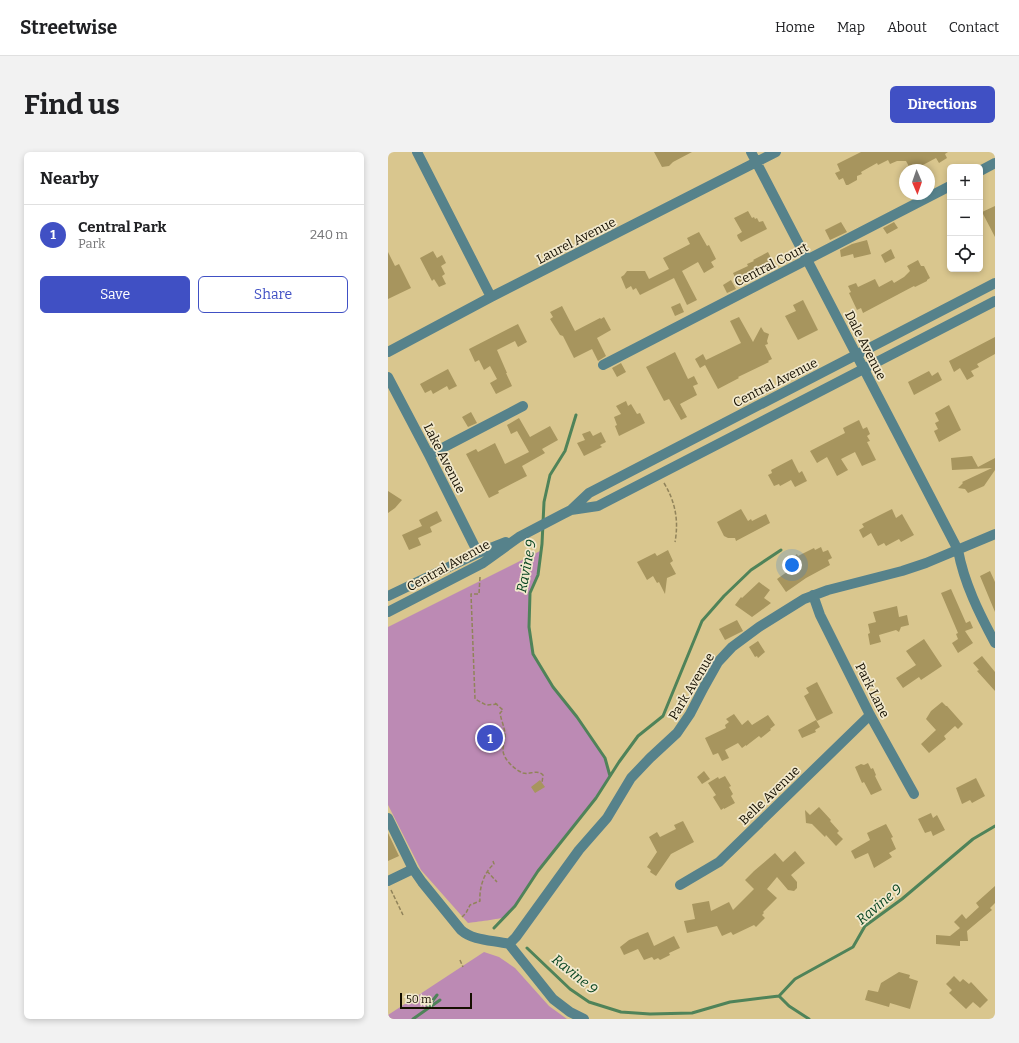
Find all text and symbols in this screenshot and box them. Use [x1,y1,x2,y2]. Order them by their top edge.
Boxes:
text: Streetwise [20,16,117,39]
text: Home [775,19,815,36]
text: Map [837,19,865,36]
text: About [887,19,927,36]
text: Contact [949,19,999,36]
button: Directions [890,86,995,123]
text: Find us [24,88,120,121]
north arrow [899,164,935,200]
map controls [947,164,983,272]
button: + [947,164,983,200]
text: Nearby [40,168,99,189]
button: − [947,200,983,236]
street label: Laurel Avenue [534,214,618,267]
text: Central Park [78,218,166,236]
text: 1 [50,227,56,242]
text: 240 m [310,227,348,242]
text: Park [78,236,105,251]
button: locate [947,236,983,272]
street label: Central Court [732,239,811,289]
button: Save [40,276,190,313]
button: Share [198,276,348,313]
street label: Dale Avenue [842,308,889,382]
street label: Central Avenue [731,355,820,410]
street label: Lake Avenue [421,421,469,496]
street label: Central Avenue [404,536,492,594]
water label: Ravine 9 [513,538,540,594]
your location [782,555,802,575]
street label: Park Avenue [666,650,717,723]
street label: Park Lane [852,660,893,720]
pin: 1 [477,723,503,753]
street label: Belle Avenue [736,763,803,828]
water label: Ravine 9 [853,881,905,928]
water label: Ravine 9 [548,951,601,998]
scale bar [400,991,472,1010]
text: 50 m [406,993,432,1006]

